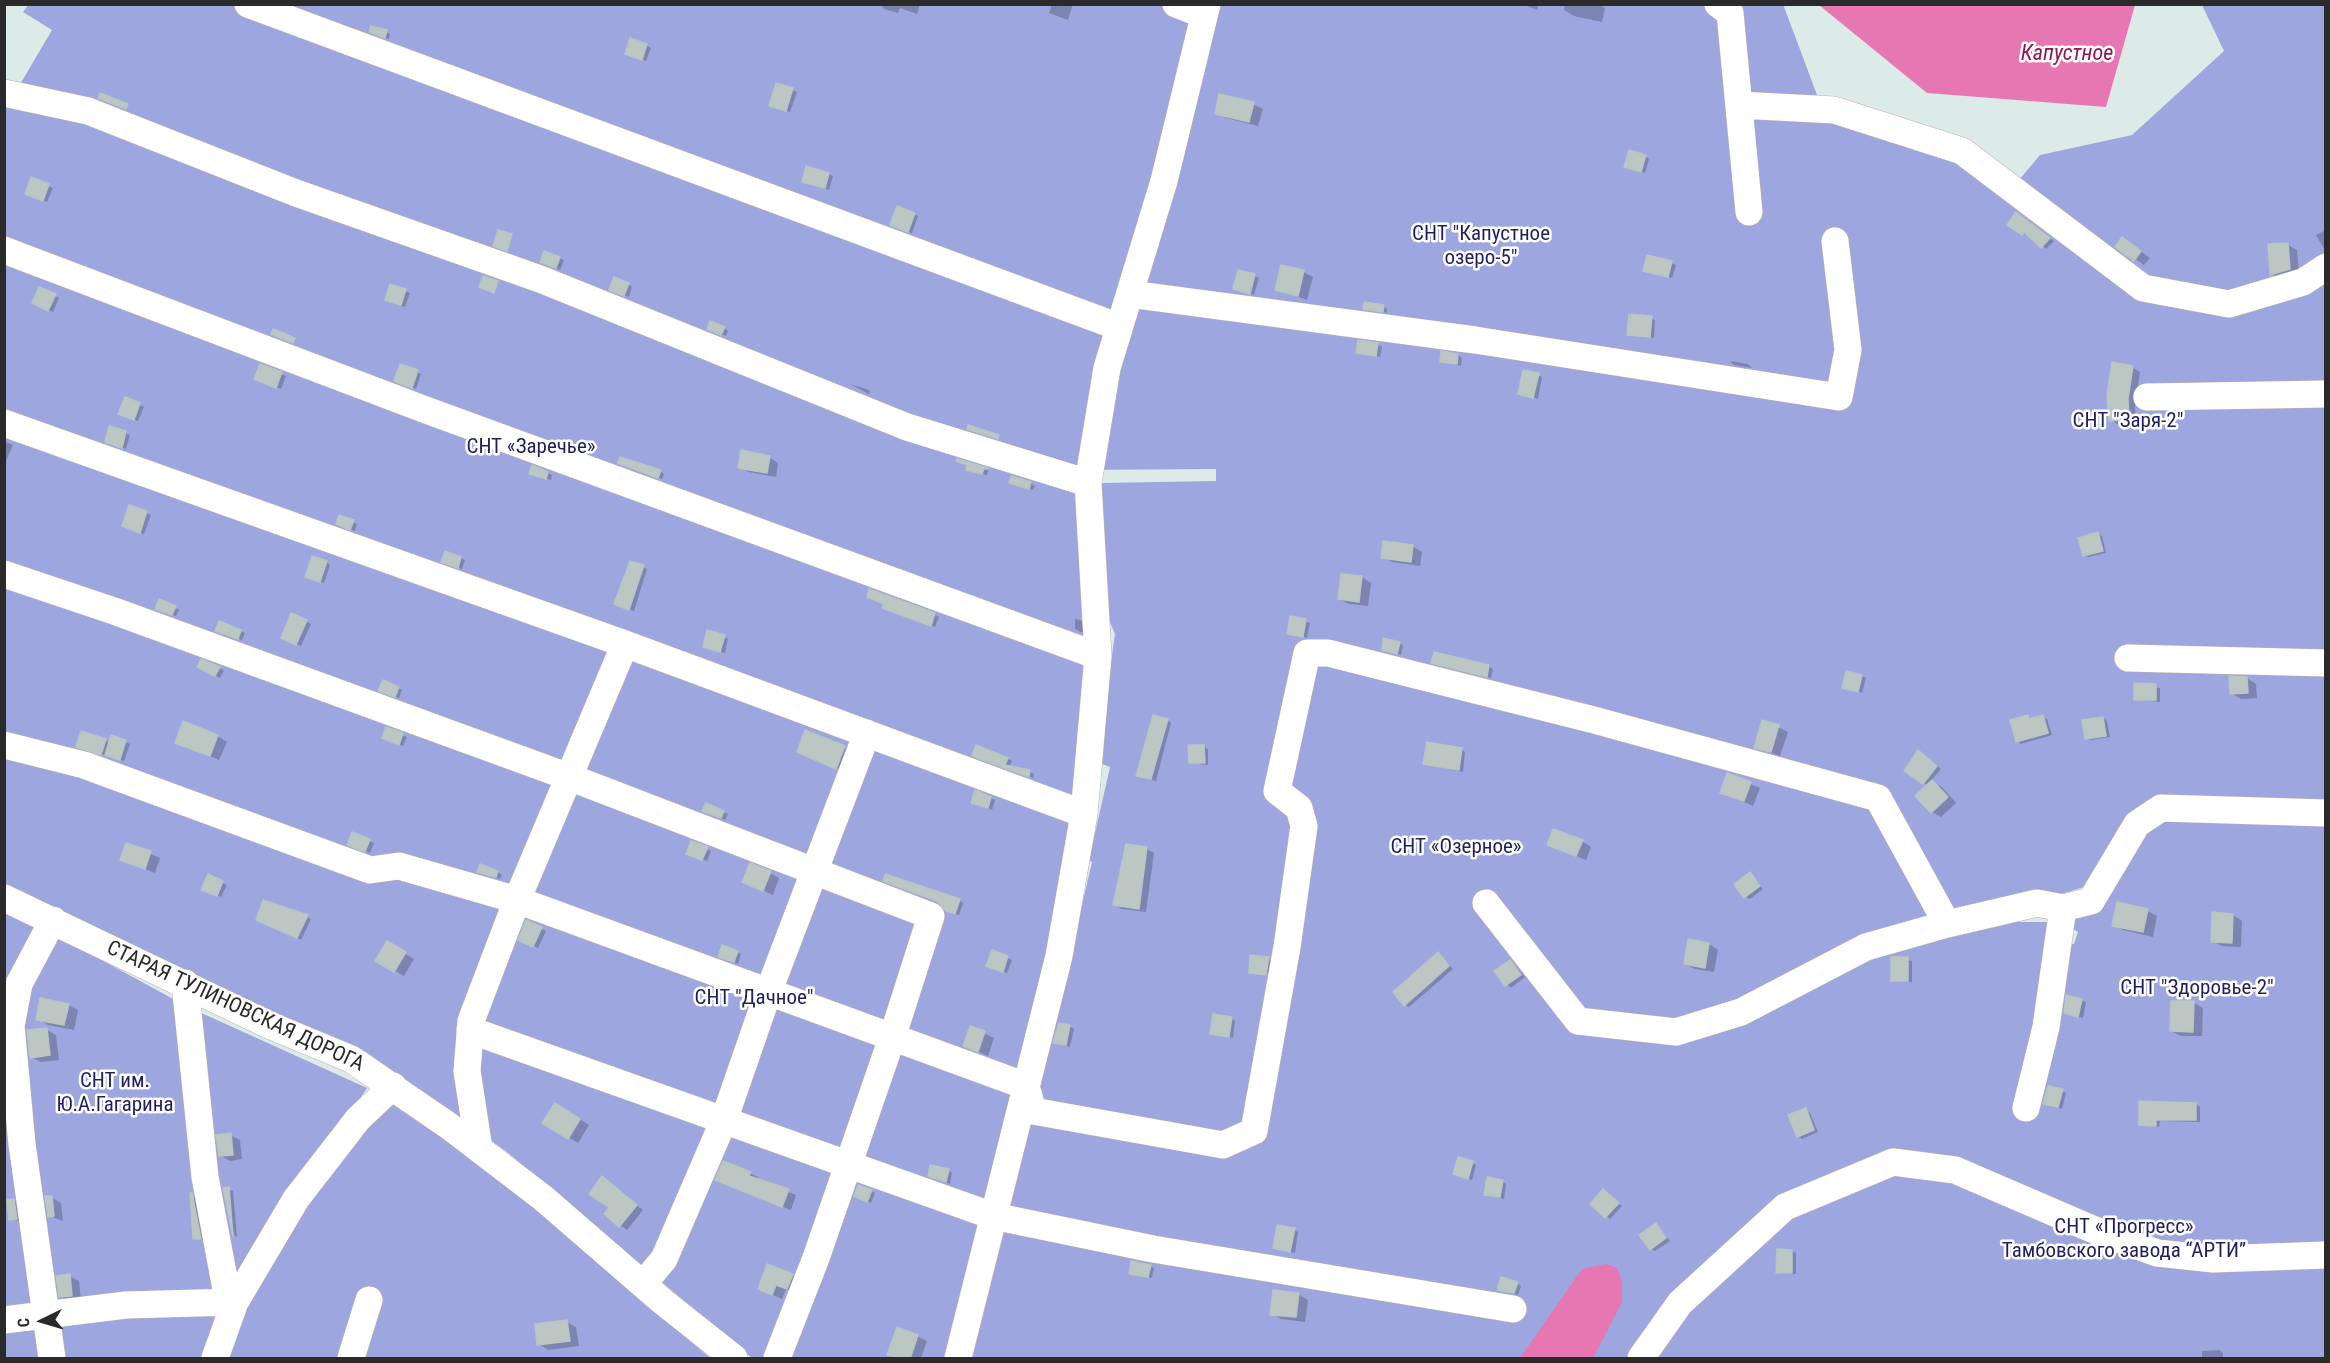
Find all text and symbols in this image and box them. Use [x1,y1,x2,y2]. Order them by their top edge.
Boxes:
water label: Капустное [2021,41,2113,67]
park label: СНТ "Капустное озеро-5" [1412,222,1550,272]
park label: СНТ "Заря-2" [2073,409,2183,435]
park label: СНТ «Заречье» [466,435,596,461]
park label: СНТ «Озерное» [1390,835,1522,861]
street label: СТАРАЯ ТУЛИНОВСКАЯ ДОРОГА [102,936,368,1078]
park label: СНТ "Здоровье-2" [2120,976,2274,1002]
park label: СНТ "Дачное" [695,986,813,1012]
park label: СНТ им. Ю.А.Гагарина [56,1069,174,1119]
park label: СНТ «Прогресс» Тамбовского завода “АРТИ” [2002,1215,2246,1265]
north arrow [12,1291,72,1351]
text: С [14,1317,33,1328]

